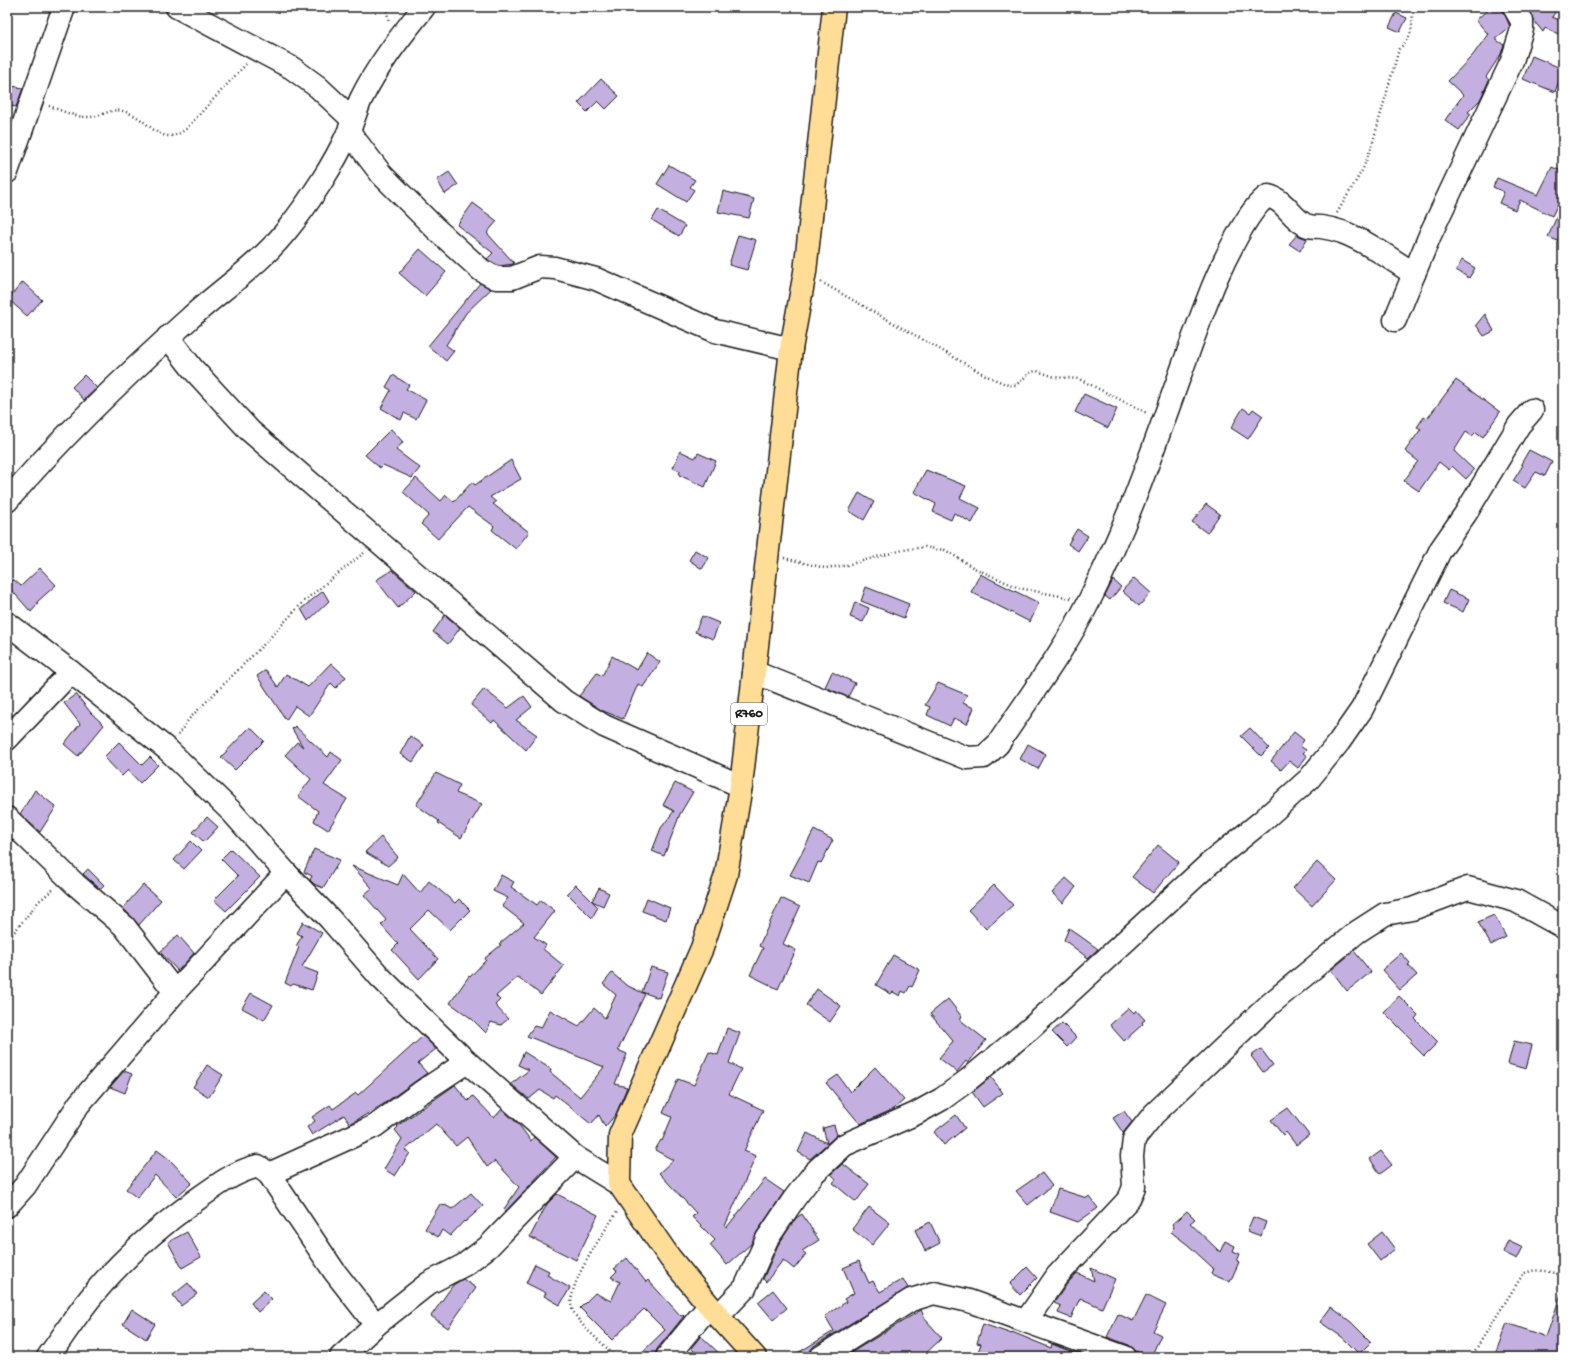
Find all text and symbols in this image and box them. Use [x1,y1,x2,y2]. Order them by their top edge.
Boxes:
road number: R760 [731,703,767,725]

